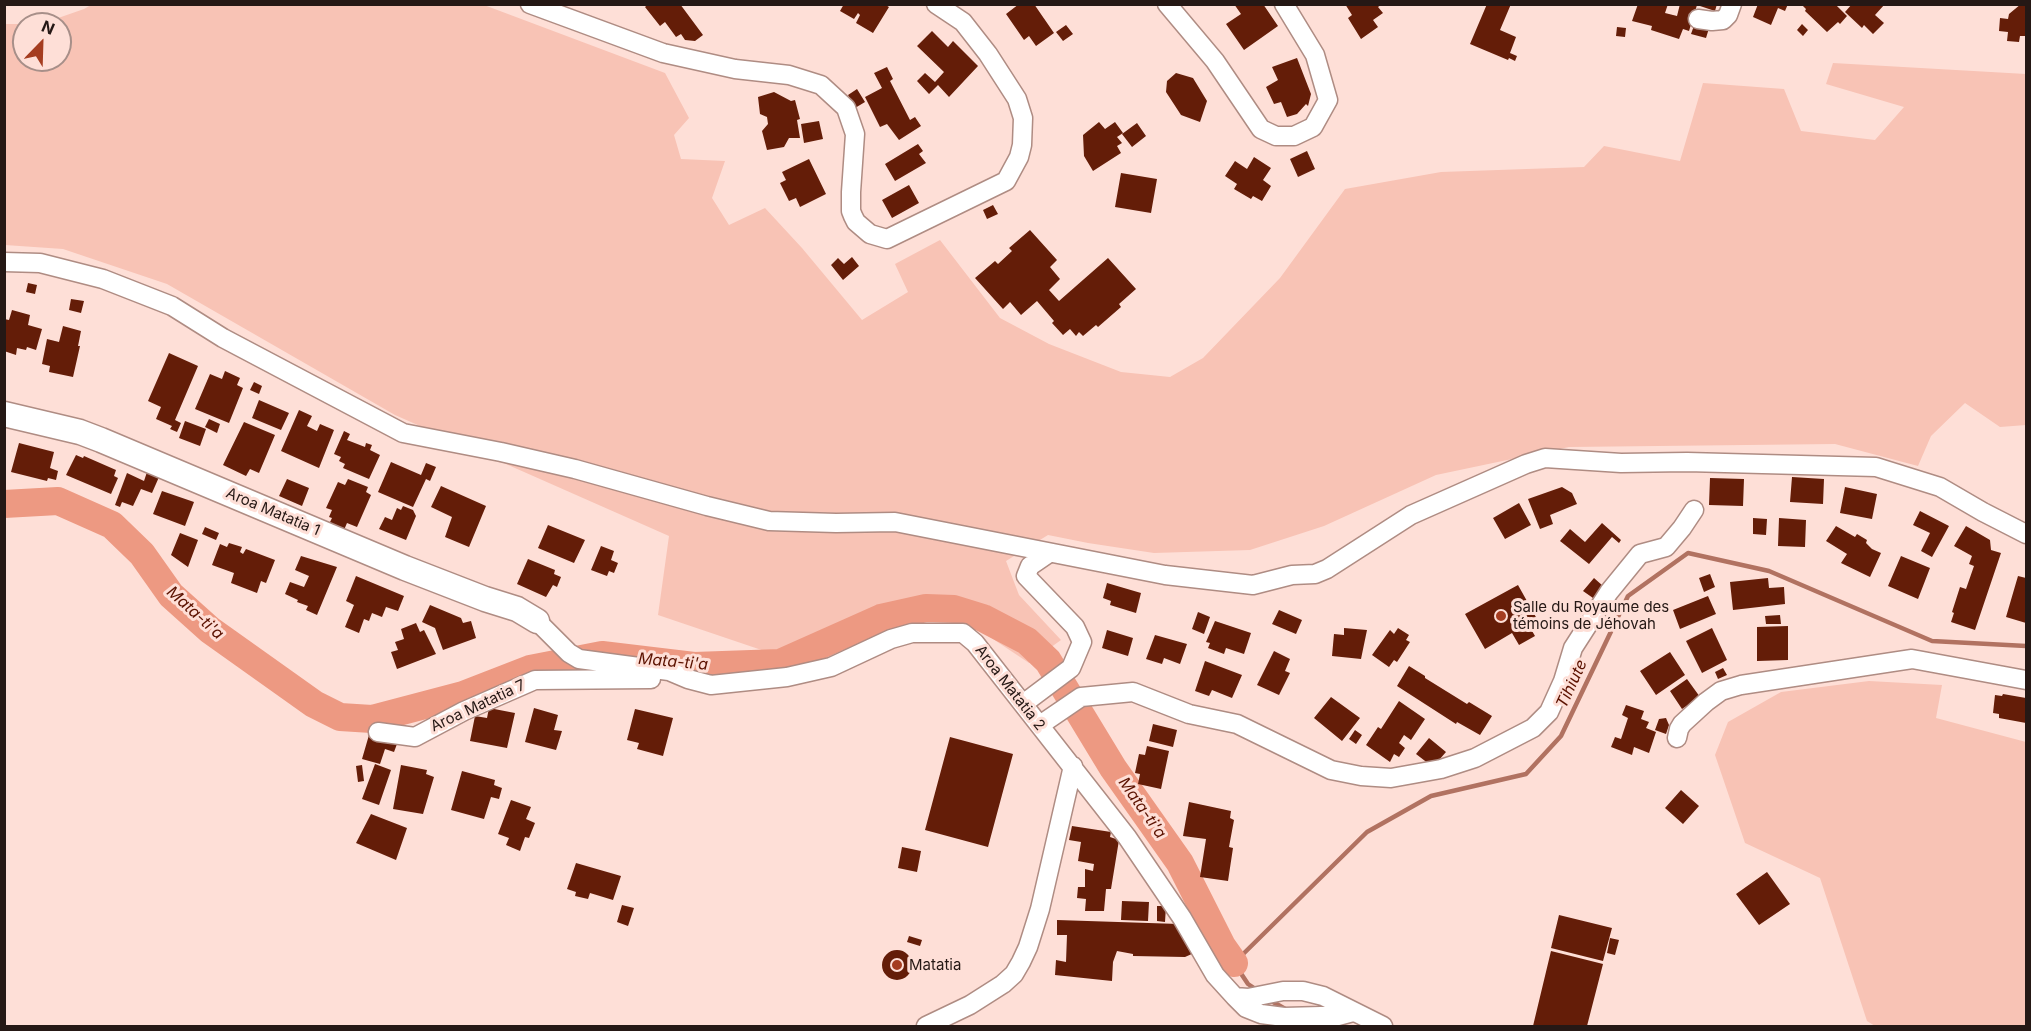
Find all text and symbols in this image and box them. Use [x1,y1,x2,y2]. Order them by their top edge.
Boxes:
north arrow [12,12,72,72]
text: N [39,16,58,39]
street label: Aroa Matatia 1 [223,484,323,540]
water label: Mata-ti'a [163,582,227,644]
place label: Salle du Royaume des témoins de Jéhovah [1513,598,1669,633]
marker: Salle du Royaume des témoins de Jéhovah [1494,609,1508,623]
street label: Aroa Matatia 2 [971,642,1049,734]
water label: Mata-ti'a [637,649,709,675]
water label: Tihiute [1552,657,1592,711]
street label: Aroa Matatia 7 [428,676,528,736]
water label: Mata-ti'a [1114,774,1170,842]
place label: Matatia [909,956,961,974]
marker: Matatia [890,958,904,972]

